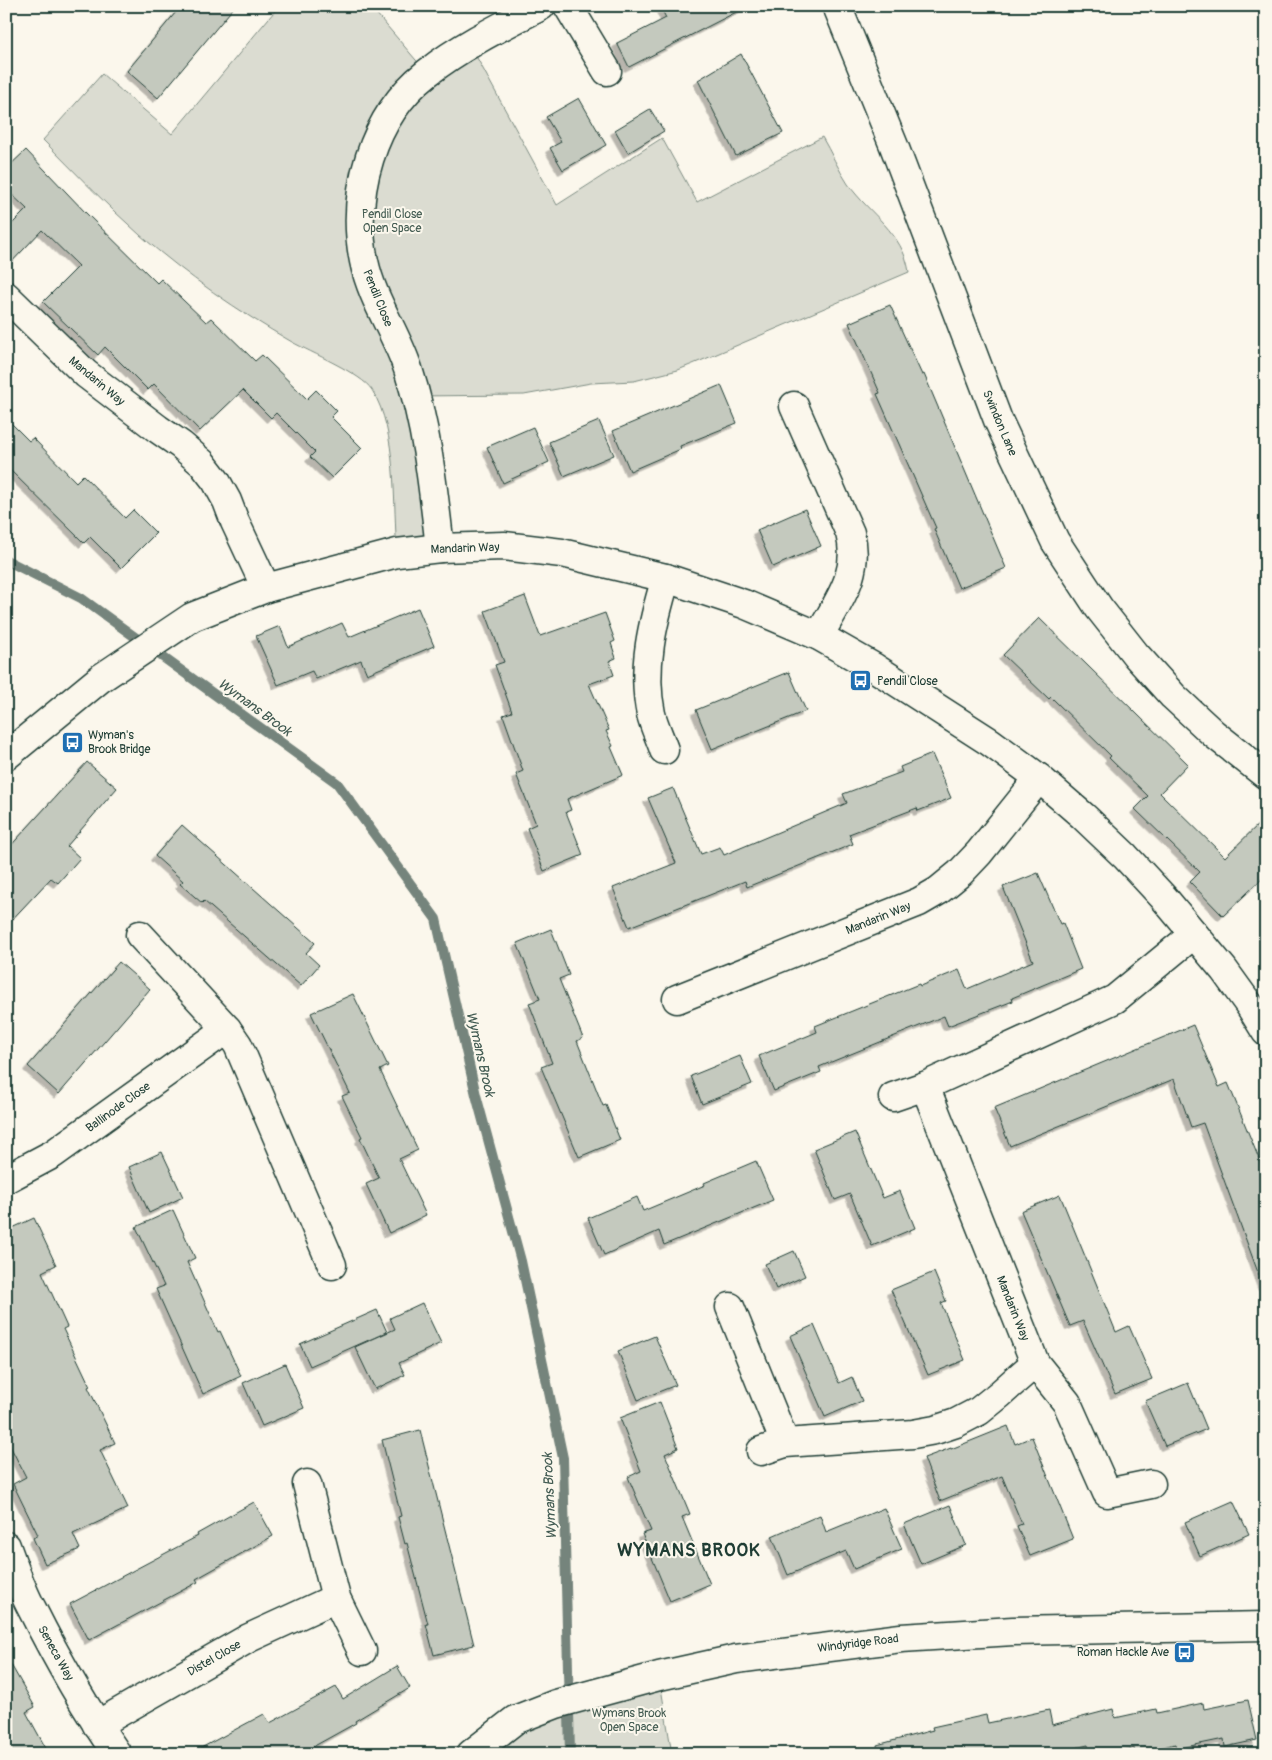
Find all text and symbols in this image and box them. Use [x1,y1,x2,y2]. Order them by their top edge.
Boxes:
park label: Pendil Close Open Space [362,207,422,236]
street label: Pendil Close [359,267,396,329]
street label: Mandarin Way [66,354,128,409]
street label: Swindon Lane [979,388,1020,458]
street label: Mandarin Way [430,540,500,557]
bus stop icon: Pendil Close [849,669,873,693]
place label: Pendil Close [877,674,938,689]
water label: Wymans Brook [215,675,296,741]
place label: Wyman's Brook Bridge [88,728,150,757]
bus stop icon: Wyman's Brook Bridge [60,730,84,754]
street label: Mandarin Way [843,899,913,938]
water label: Wymans Brook [462,1010,499,1099]
street label: Ballinode Close [83,1079,154,1136]
street label: Mandarin Way [993,1273,1032,1343]
water label: Wymans Brook [539,1451,560,1540]
district label: WYMANS BROOK [617,1539,761,1562]
street label: Seneca Way [34,1623,77,1683]
street label: Windyridge Road [817,1631,900,1656]
street label: Distel Close [185,1637,244,1680]
bus stop icon: Roman Hackle Ave [1173,1640,1197,1664]
place label: Roman Hackle Ave [1077,1645,1169,1660]
park label: Wymans Brook Open Space [592,1706,666,1735]

